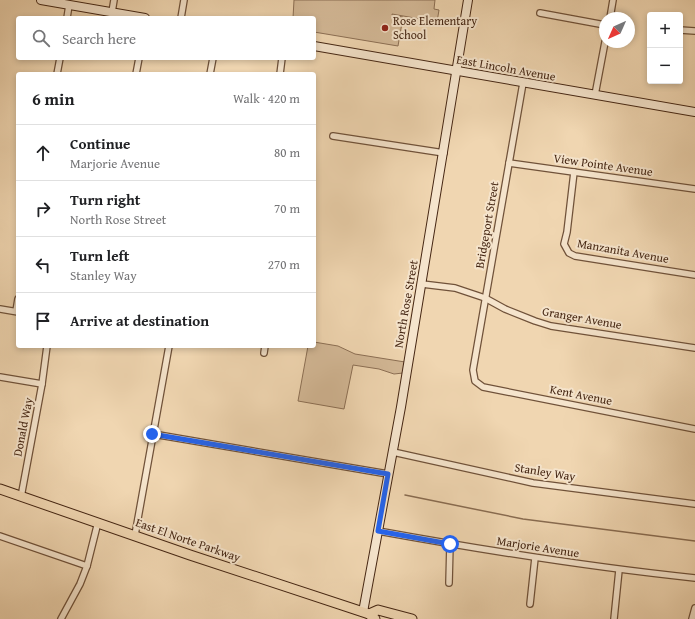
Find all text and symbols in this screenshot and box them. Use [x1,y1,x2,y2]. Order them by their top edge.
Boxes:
place label: Rose Elementary School [393,12,477,43]
north arrow [599,12,635,48]
map controls [647,12,683,84]
button: + [647,12,683,48]
search box [16,16,316,60]
marker: Rose Elementary School [380,23,390,33]
icon: search [30,27,52,49]
text: Search here [62,28,136,49]
button: − [647,48,683,84]
street label: East Lincoln Avenue [455,50,557,85]
text: 6 min [32,86,74,111]
text: Walk · 420 m [233,89,300,108]
text: Continue [70,133,131,154]
icon: ahead [32,142,54,164]
text: 80 m [274,143,300,162]
street label: View Pointe Avenue [552,149,654,180]
text: Marjorie Avenue [70,154,160,173]
street label: Bridgeport Street [471,179,503,270]
text: Turn right [70,189,141,210]
icon: right [32,198,54,220]
text: 70 m [274,199,300,218]
text: North Rose Street [70,210,166,229]
street label: Manzanita Avenue [576,234,671,267]
text: Turn left [70,245,129,266]
icon: left [32,254,54,276]
text: 270 m [268,255,300,274]
street label: North Rose Street [389,258,422,349]
text: Stanley Way [70,266,137,285]
street label: Granger Avenue [541,302,624,333]
icon: arrive [32,310,54,332]
text: Arrive at destination [70,310,209,331]
street label: Kent Avenue [548,380,614,409]
street label: Donald Way [8,396,37,458]
route end [143,425,161,443]
street label: Stanley Way [513,458,577,485]
street label: East El Norte Parkway [133,514,243,565]
street label: Marjorie Avenue [496,532,581,561]
route start [441,535,459,553]

